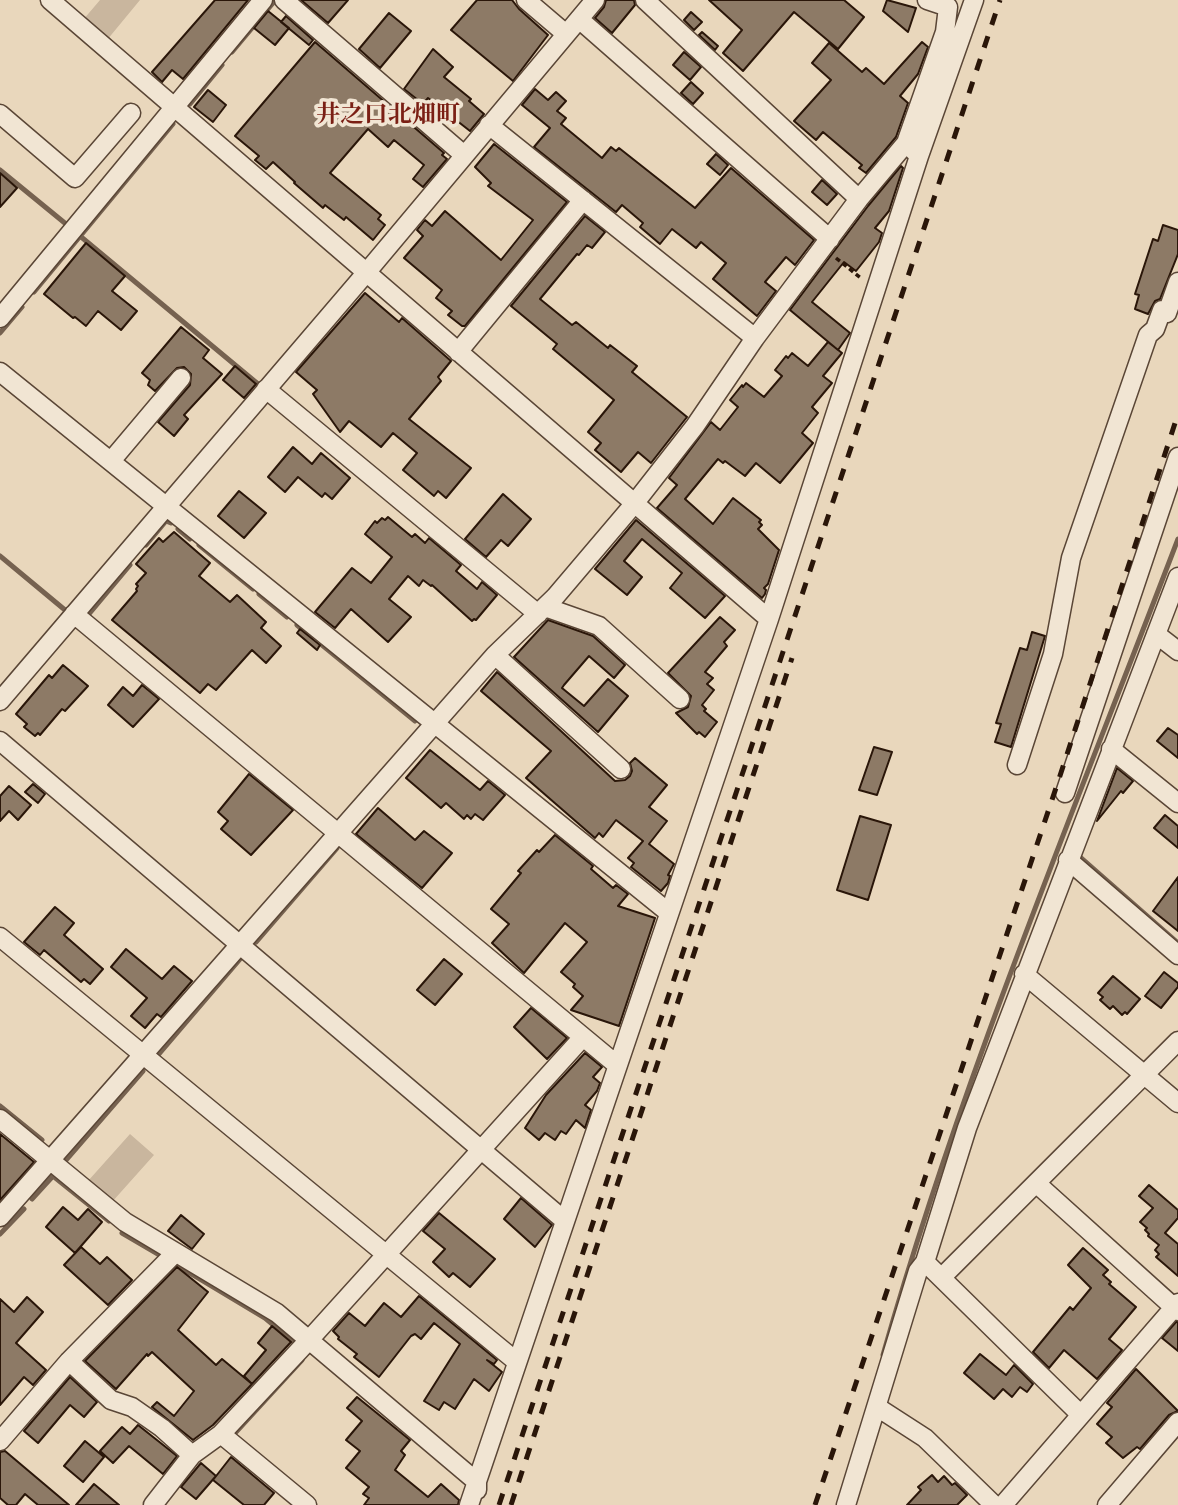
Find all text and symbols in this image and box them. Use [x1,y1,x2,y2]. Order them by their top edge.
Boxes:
district label: 井之口北畑町 [316,102,460,130]

